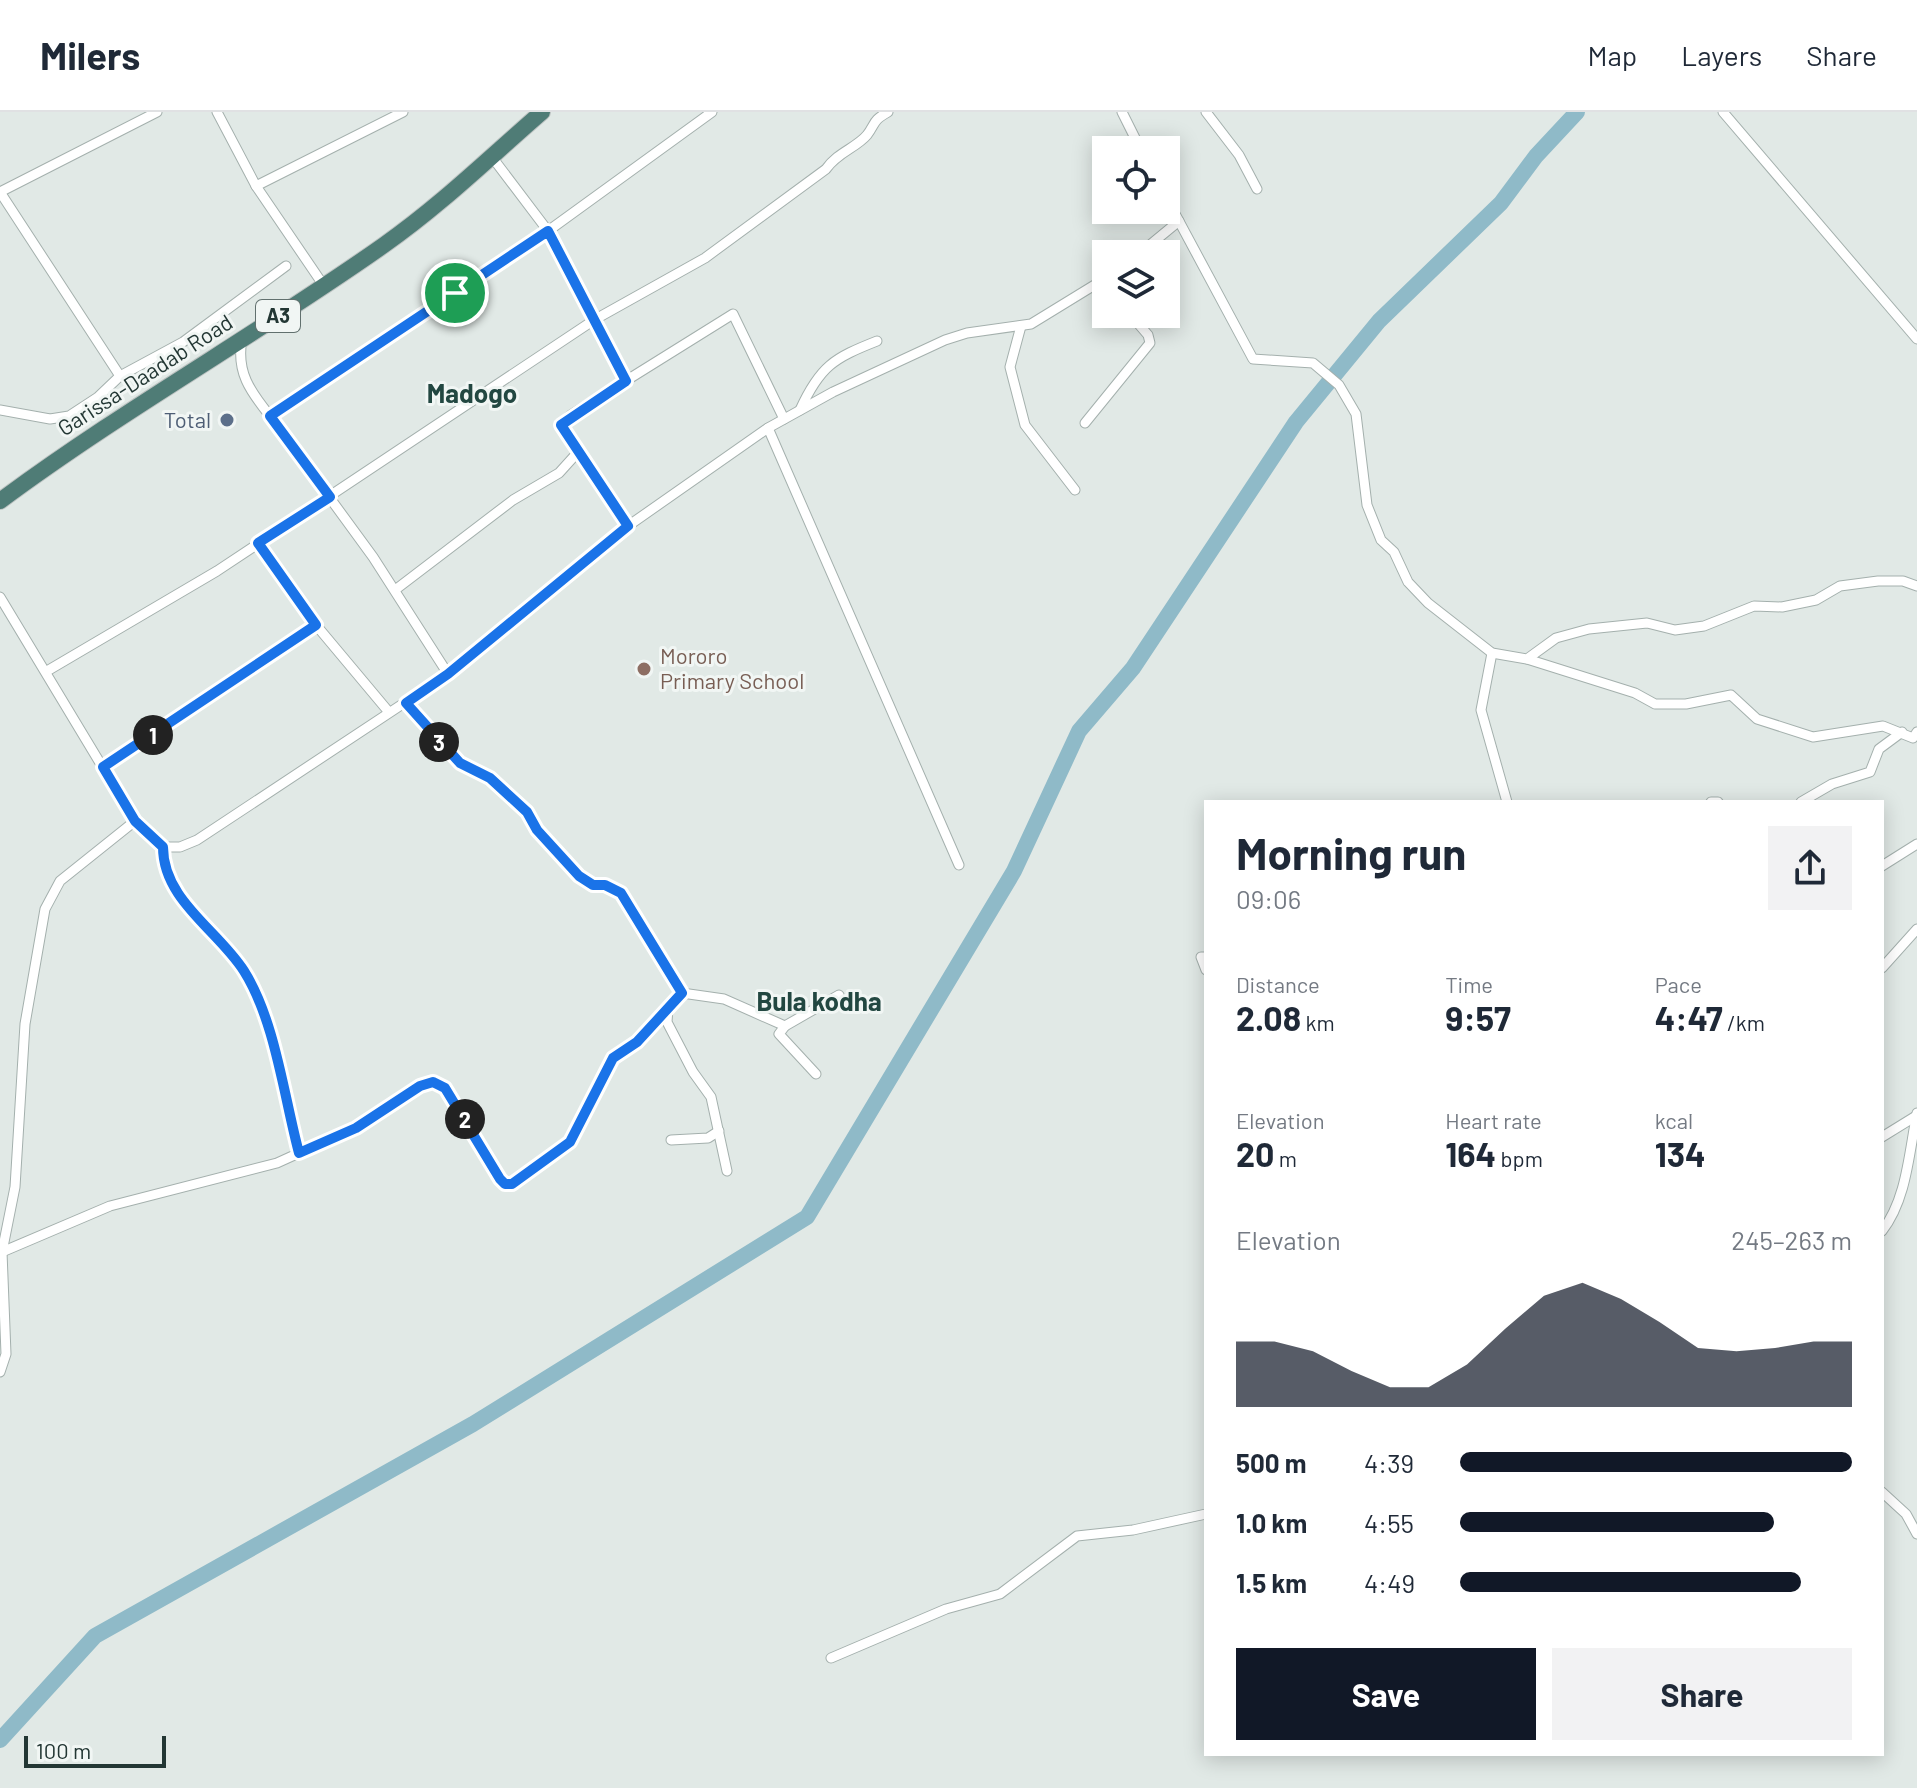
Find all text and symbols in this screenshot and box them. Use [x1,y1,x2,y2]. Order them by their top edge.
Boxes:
text: Milers [40,32,140,78]
text: Map [1587,38,1637,72]
text: Layers [1681,38,1762,72]
text: Share [1806,38,1877,72]
map controls [1092,136,1180,328]
button: locate [1092,136,1180,224]
button: layers [1092,240,1180,328]
pin [421,259,489,327]
icon: arrive [433,271,477,315]
road number: A3 [256,300,300,332]
street label: Garissa-Daadab Road [52,308,237,440]
district label: Madogo [427,377,517,408]
place label: Total [164,406,211,432]
marker: Total [218,411,236,429]
place label: Mororo Primary School [660,642,804,693]
marker: Mororo Primary School [635,660,653,678]
pin: 1 [133,715,173,755]
text: 1 [149,722,157,748]
pin: 3 [419,722,459,762]
text: 3 [433,729,445,755]
text: Morning run [1236,826,1466,879]
button: share [1768,826,1852,910]
text: 09:06 [1236,883,1301,914]
text: Distance [1236,971,1320,997]
text: Time [1445,971,1493,997]
text: Pace [1655,971,1702,997]
district label: Bula kodha [756,985,882,1016]
text: 2.08 [1236,997,1301,1038]
text: 9:57 [1445,997,1511,1038]
text: 4:47 [1655,997,1723,1038]
text: km [1301,1009,1335,1035]
text: /km [1723,1009,1765,1035]
pin: 2 [445,1099,485,1139]
text: 2 [459,1106,471,1132]
text: Elevation [1236,1107,1325,1133]
text: Heart rate [1445,1107,1542,1133]
text: kcal [1655,1107,1693,1133]
text: 20 [1236,1133,1274,1174]
text: 164 [1445,1133,1496,1174]
text: 134 [1655,1133,1706,1174]
text: m [1274,1145,1297,1171]
text: bpm [1496,1145,1543,1171]
text: Elevation [1236,1224,1341,1255]
text: 245–263 m [1731,1224,1852,1255]
text: 500 m [1236,1447,1307,1478]
text: 4:39 [1364,1447,1414,1478]
text: 1.0 km [1236,1507,1307,1538]
text: 4:55 [1364,1507,1414,1538]
text: 1.5 km [1236,1567,1307,1598]
text: 4:49 [1364,1567,1415,1598]
button: Save [1236,1648,1536,1740]
button: Share [1552,1648,1852,1740]
scale bar [24,1732,166,1768]
text: 100 m [36,1737,91,1763]

